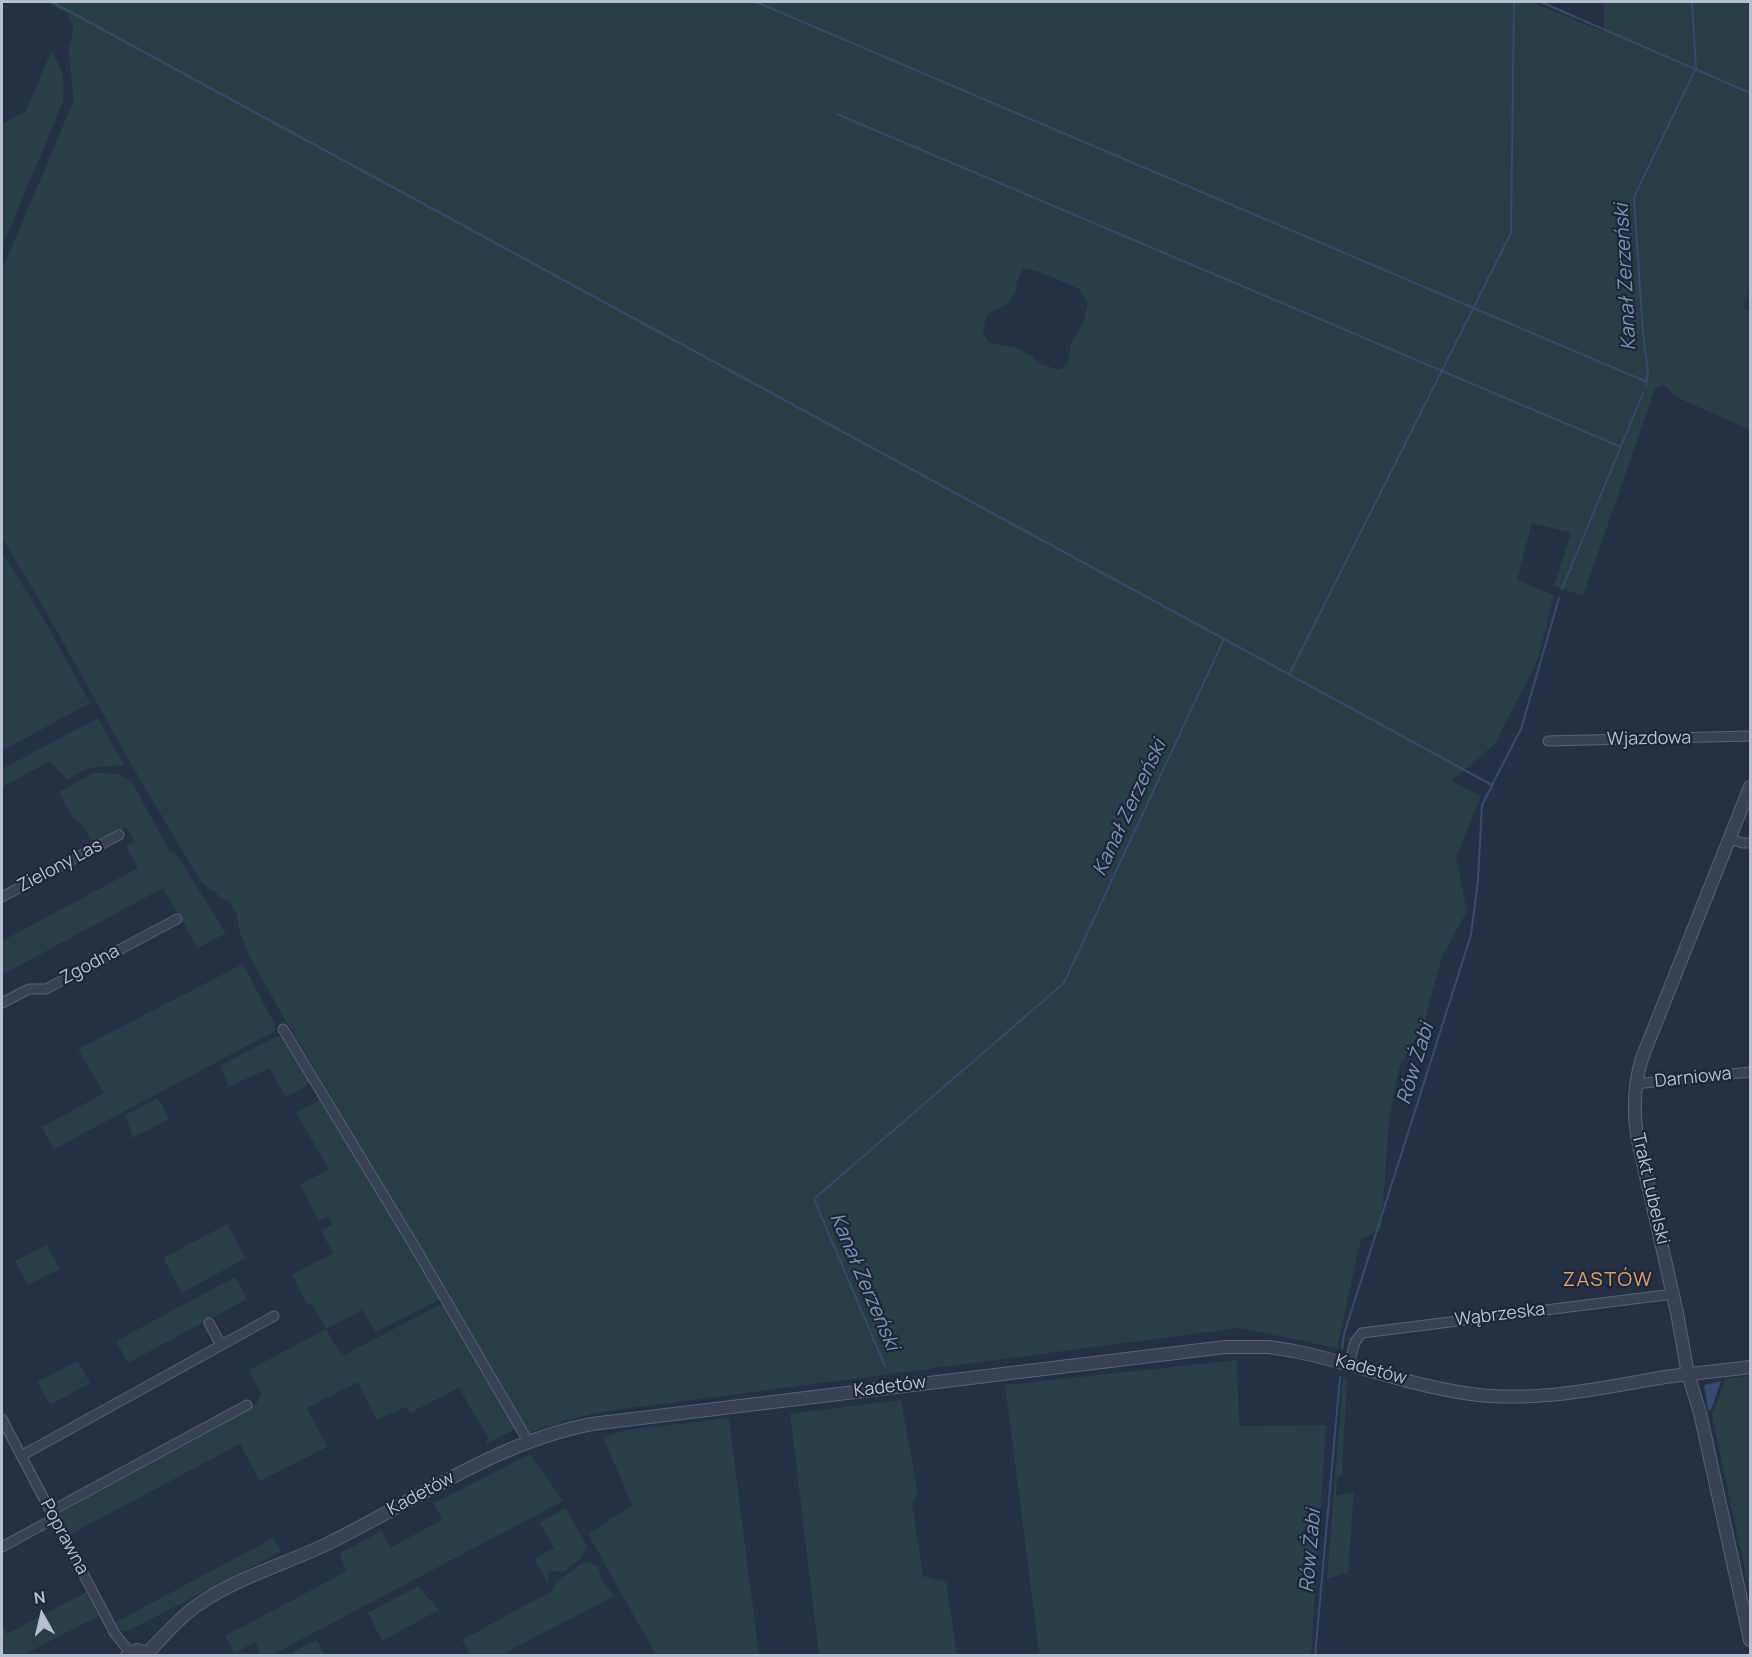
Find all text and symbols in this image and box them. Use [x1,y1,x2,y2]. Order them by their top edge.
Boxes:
water label: Kanał Zerzeński [1610,203,1642,351]
street label: Wjazdowa [1607,727,1691,751]
water label: Kanał Zerzeński [1088,736,1172,880]
street label: Zielony Las [14,835,106,897]
street label: Zgodna [57,941,123,989]
water label: Rów Żabi [1392,1021,1440,1107]
street label: Darniowa [1654,1063,1732,1093]
street label: Trakt Lubelski [1627,1131,1673,1247]
water label: Kanał Zerzeński [824,1210,904,1354]
district label: ZASTÓW [1563,1268,1653,1292]
street label: Wąbrzeska [1454,1299,1546,1331]
street label: Kadetów [1333,1350,1409,1390]
street label: Kadetów [853,1372,927,1402]
street label: Kadetów [384,1467,458,1521]
street label: Poprawna [35,1496,93,1578]
water label: Rów Żabi [1295,1508,1327,1594]
north arrow [12,1585,72,1645]
text: N [32,1585,47,1609]

